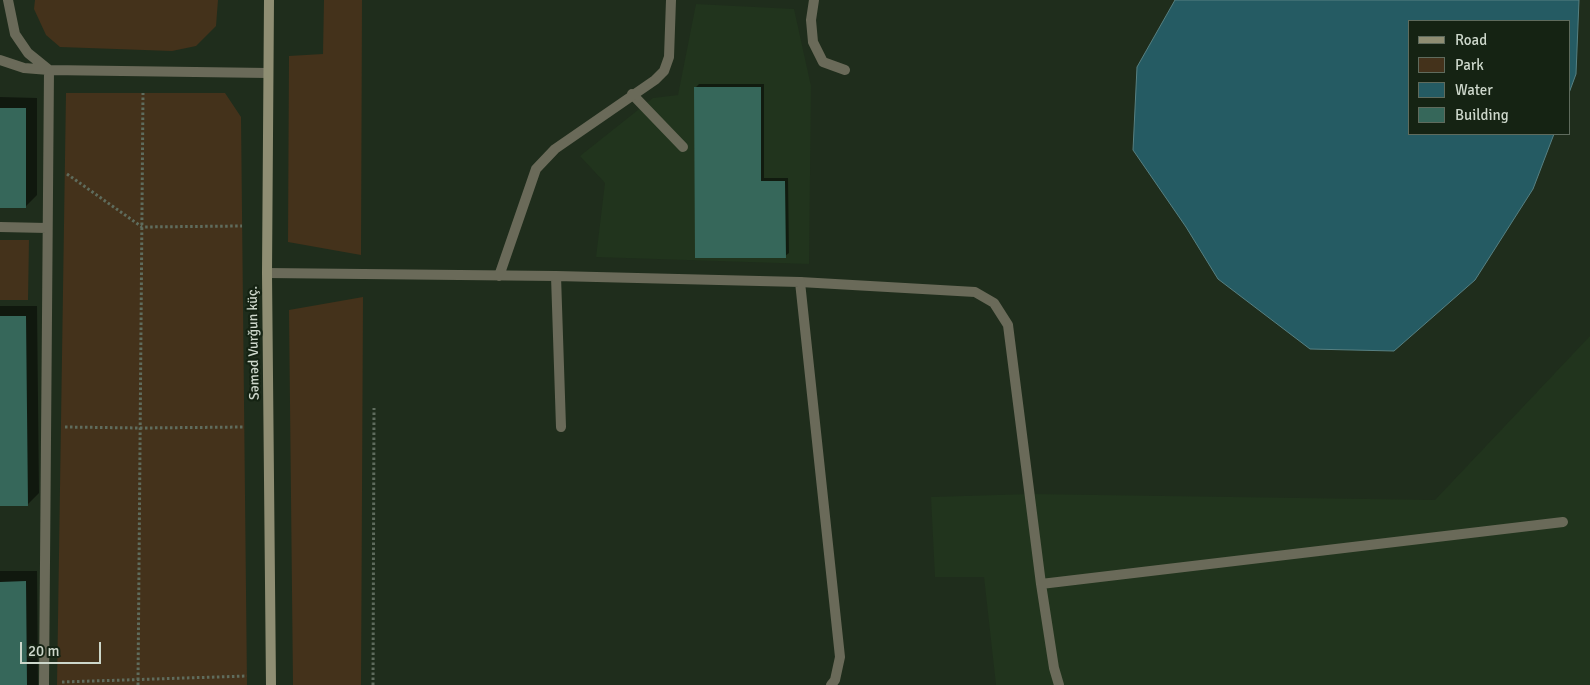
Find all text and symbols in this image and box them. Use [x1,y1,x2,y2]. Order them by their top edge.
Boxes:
legend [1408,20,1570,135]
text: Road [1455,31,1487,49]
text: Park [1455,56,1484,74]
text: Water [1455,81,1493,99]
text: Building [1455,106,1509,124]
street label: Səməd Vurğun küç. [245,286,263,400]
scale bar [22,632,104,664]
text: 20 m [28,642,59,660]

